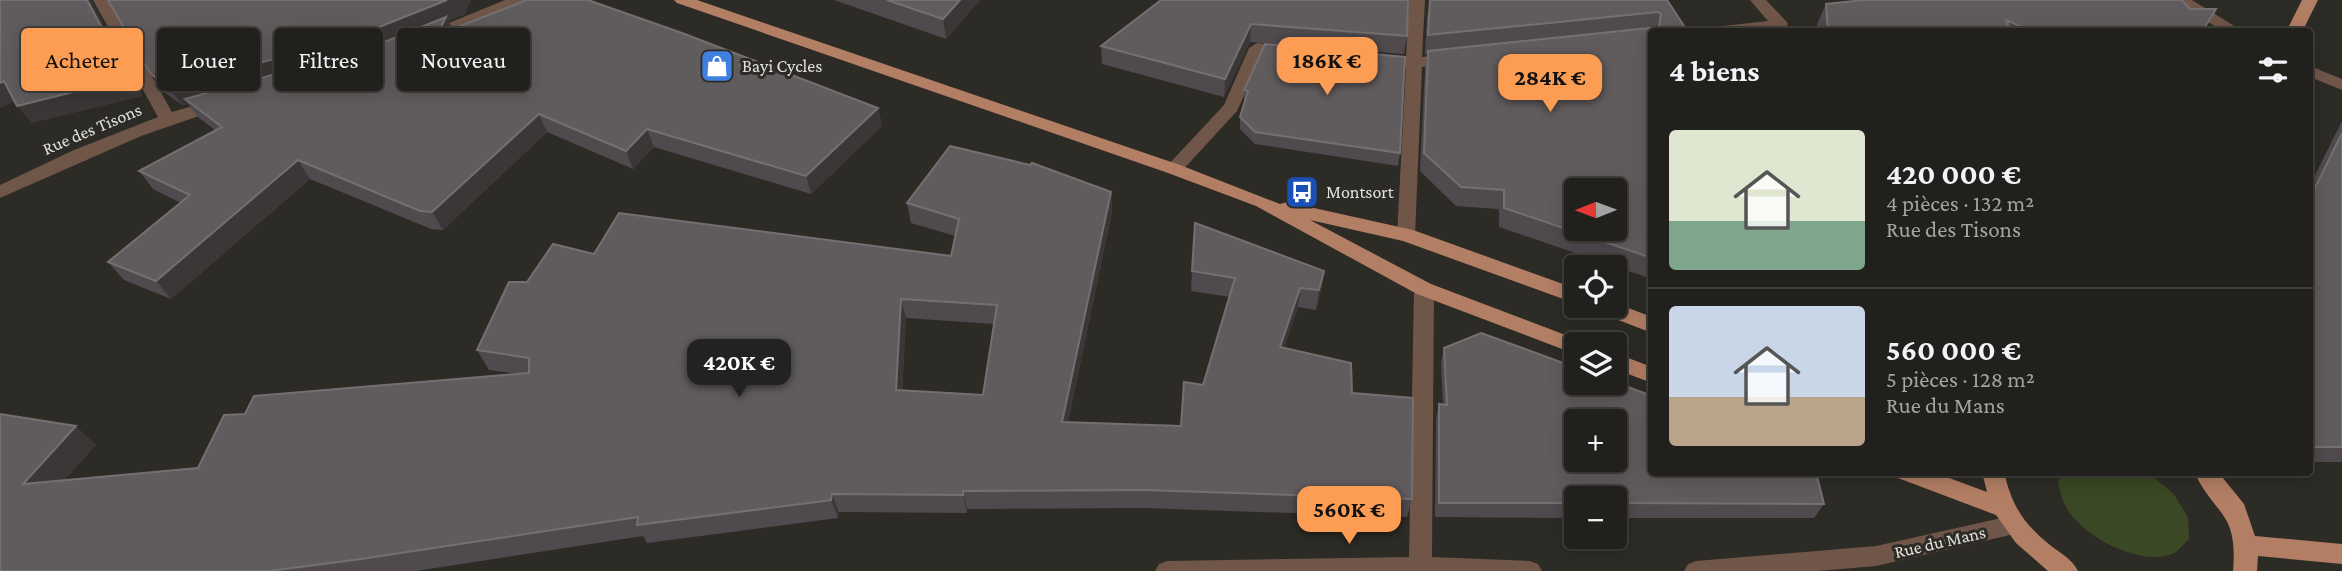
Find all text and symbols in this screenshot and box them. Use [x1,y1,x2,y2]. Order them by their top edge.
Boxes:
chip: Acheter [21,28,143,91]
chip: Louer [157,28,260,91]
chip: Filtres [274,28,383,91]
chip: Nouveau [397,28,530,91]
pin: 186K € [1270,38,1384,97]
shop icon: Bayi Cycles [698,47,736,85]
text: 186K € [1293,47,1361,73]
icon: filters [2254,51,2292,89]
pin: 284K € [1493,54,1607,114]
text: 4 biens [1669,54,1759,87]
place label: Bayi Cycles [742,56,822,76]
text: 284K € [1514,64,1586,90]
street label: Rue des Tisons [39,99,145,159]
text: 420 000 € [1886,157,2021,190]
icon: home [1725,158,1809,242]
bus stop icon: Montsort [1283,173,1321,211]
north arrow [1564,178,1628,242]
map controls [1564,178,1627,549]
place label: Montsort [1326,182,1395,202]
text: 4 pièces · 132 m² [1886,190,2034,216]
text: Rue des Tisons [1886,216,2021,242]
button: locate [1564,255,1627,318]
button: layers [1564,332,1627,395]
text: 560 000 € [1886,333,2021,366]
icon: home [1725,334,1809,418]
pin: 420K € [682,340,796,399]
text: 420K € [703,349,775,375]
text: 5 pièces · 128 m² [1886,366,2035,392]
text: Rue du Mans [1886,392,2005,418]
button: + [1564,409,1627,472]
pin: 560K € [1292,486,1406,546]
button: − [1564,486,1627,549]
text: 560K € [1313,496,1385,522]
street label: Rue du Mans [1892,522,1988,562]

